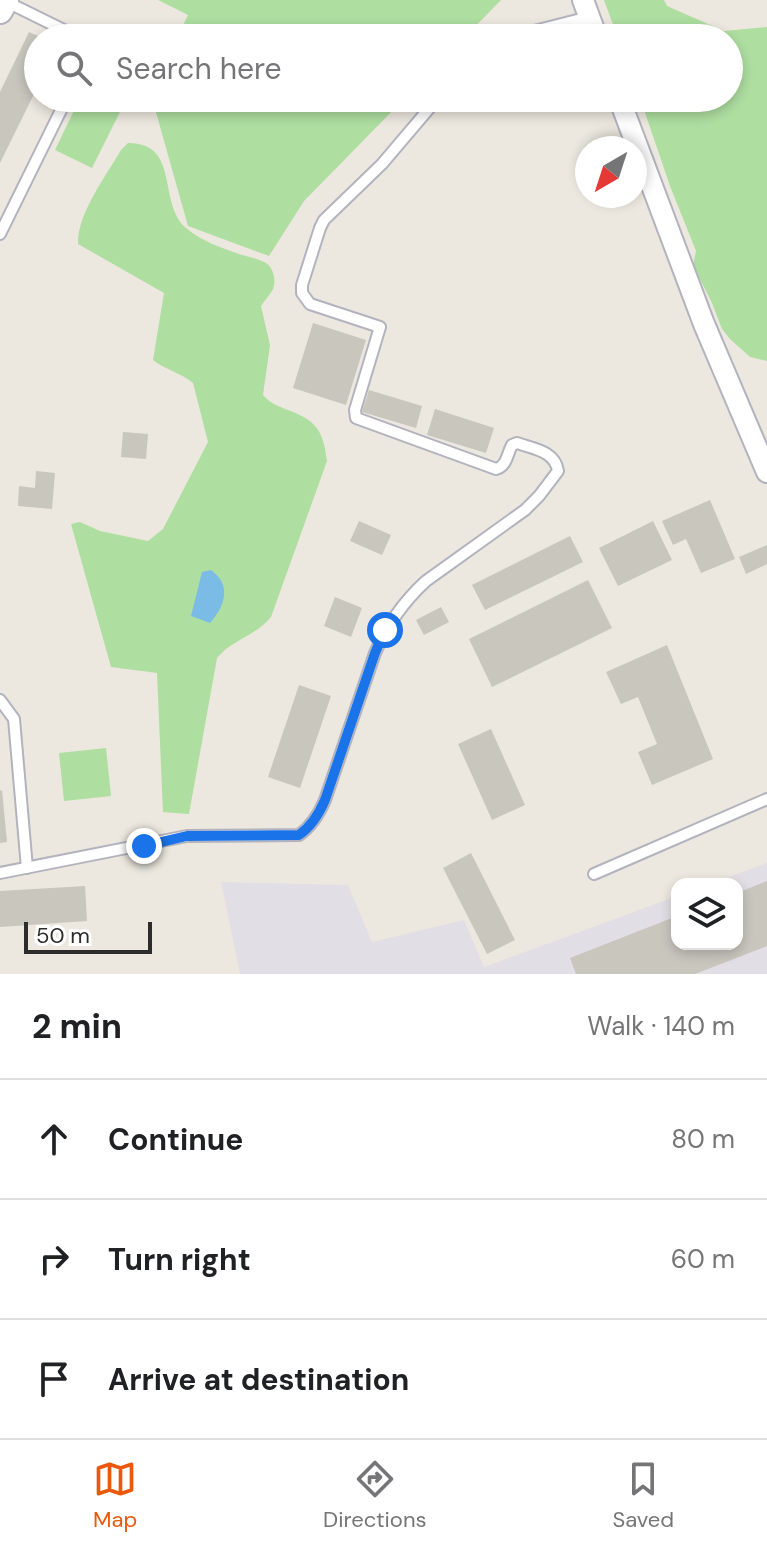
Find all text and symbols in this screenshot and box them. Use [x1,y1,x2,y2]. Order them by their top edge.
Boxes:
search box [24,24,743,112]
icon: search [52,46,96,90]
text: Search here [116,49,282,88]
north arrow [575,136,647,208]
route start [367,612,403,648]
route end [126,828,162,864]
map controls [671,878,743,950]
button: layers [671,878,743,950]
scale bar [24,918,152,954]
text: 50 m [36,921,90,950]
text: 2 min [32,1004,122,1049]
text: Walk · 140 m [587,1009,735,1043]
icon: ahead [32,1117,76,1161]
text: Continue [108,1120,243,1159]
text: 80 m [671,1122,735,1156]
icon: right [32,1237,76,1281]
text: Turn right [108,1240,251,1279]
text: 60 m [671,1242,735,1276]
icon: arrive [32,1357,76,1401]
text: Arrive at destination [108,1360,409,1399]
tab: Map [93,1457,137,1534]
tab: Directions [323,1457,427,1534]
tab: Saved [612,1457,674,1534]

